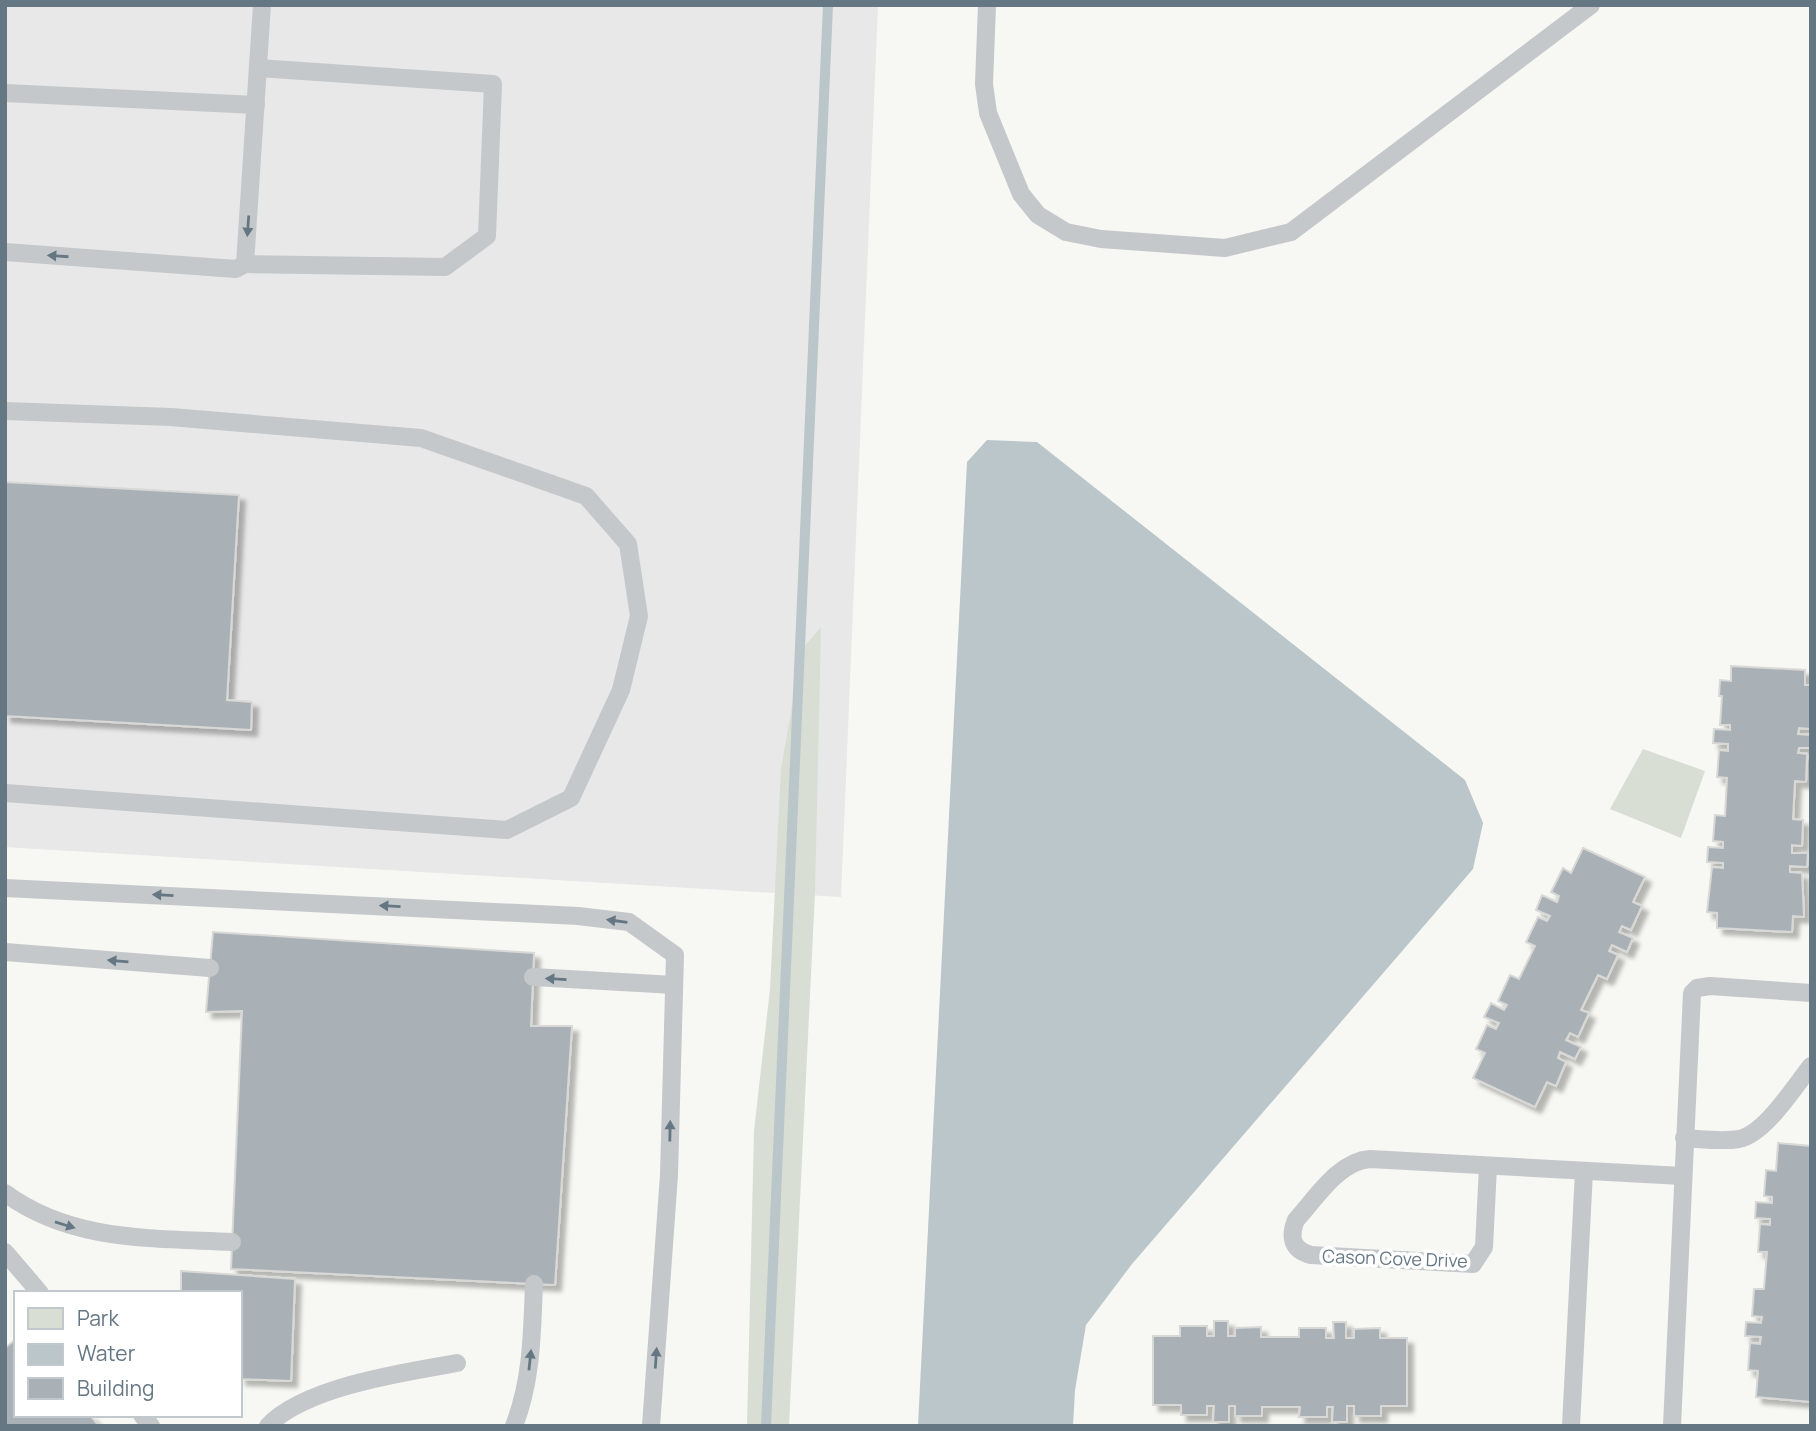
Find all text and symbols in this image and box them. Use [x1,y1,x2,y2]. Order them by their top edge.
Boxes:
one-way arrow [242,215,253,237]
one-way arrow [47,250,69,261]
one-way arrow [152,889,174,900]
one-way arrow [379,901,401,912]
one-way arrow [606,915,628,926]
one-way arrow [107,955,129,966]
one-way arrow [545,973,567,984]
one-way arrow [664,1119,676,1141]
one-way arrow [55,1220,76,1230]
street label: Cason Cove Drive [1322,1243,1468,1273]
legend [14,1291,242,1417]
text: Park [77,1304,119,1332]
text: Water [77,1339,136,1367]
one-way arrow [651,1346,662,1368]
one-way arrow [525,1349,536,1371]
text: Building [77,1374,154,1402]

